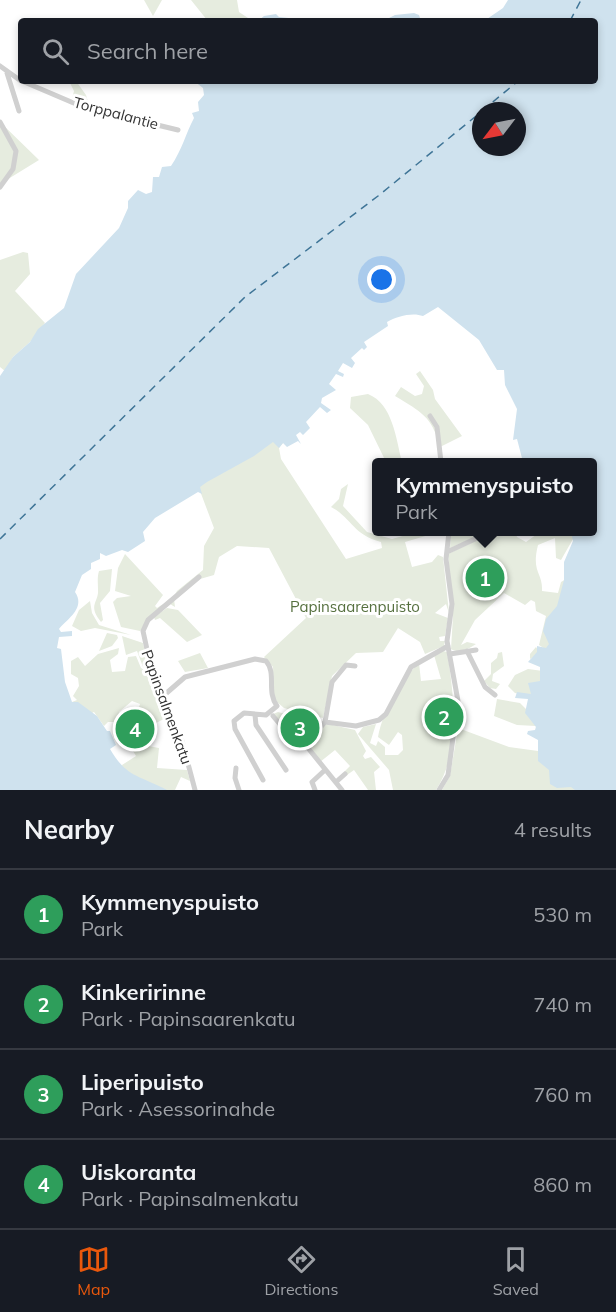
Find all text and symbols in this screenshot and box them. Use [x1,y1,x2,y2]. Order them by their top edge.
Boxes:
search box [18,18,598,84]
icon: search [39,35,72,68]
text: Search here [87,37,208,65]
street label: Torppalantie [71,93,161,133]
north arrow [472,102,526,156]
your location [367,265,396,294]
popup [372,458,597,536]
text: Kymmenyspuisto [395,471,574,499]
text: Park [395,499,438,524]
pin: 1 [466,556,504,600]
park label: Papinsaarenpuisto [290,597,420,616]
street label: Papinsalmenkatu [137,647,197,767]
pin: 2 [424,694,464,740]
pin: 4 [116,706,154,752]
pin: 3 [280,706,320,750]
text: Nearby [24,813,114,846]
text: 4 results [514,817,592,842]
text: Kymmenyspuisto [81,888,259,916]
text: 1 [38,902,50,927]
text: 530 m [533,902,592,927]
text: Park [81,916,123,941]
text: Kinkeririnne [81,978,206,1006]
text: 2 [38,992,50,1017]
text: 740 m [533,992,592,1017]
text: Park · Papinsaarenkatu [81,1006,296,1031]
text: Liperipuisto [81,1068,204,1096]
text: 3 [38,1082,50,1107]
text: 760 m [533,1082,592,1107]
text: Park · Asessorinahde [81,1096,275,1121]
text: Uiskoranta [81,1158,196,1186]
text: 4 [38,1172,50,1197]
text: 860 m [533,1172,592,1197]
text: Park · Papinsalmenkatu [81,1186,299,1211]
tab: Map [77,1243,110,1299]
tab: Directions [264,1243,338,1299]
tab: Saved [493,1243,539,1299]

